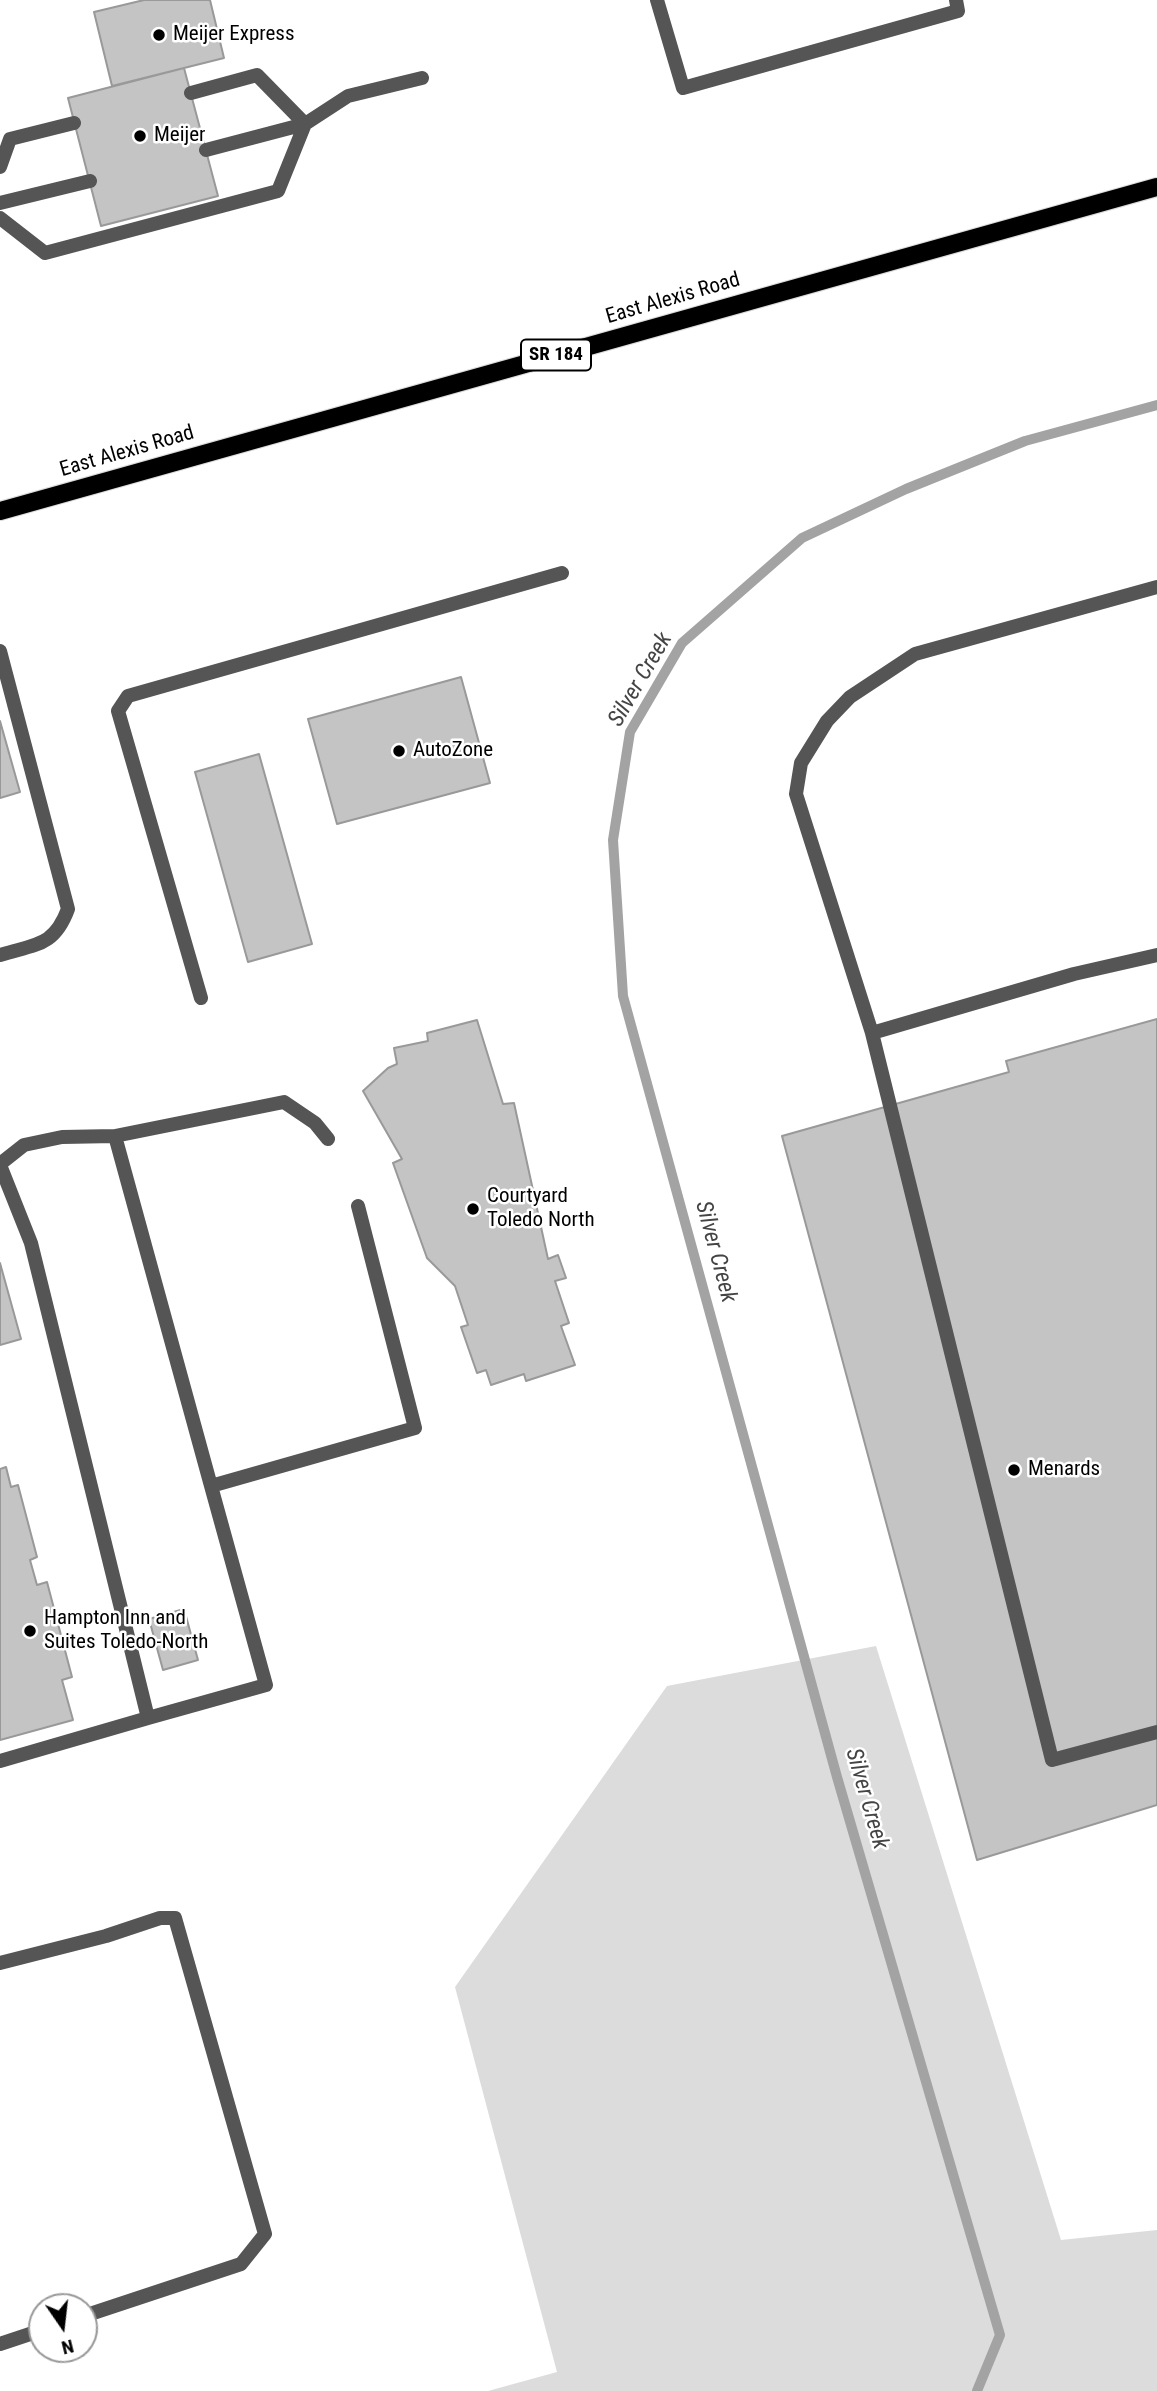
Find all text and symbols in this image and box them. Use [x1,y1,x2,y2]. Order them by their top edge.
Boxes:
place label: Meijer Express [173,22,295,48]
marker: Meijer Express [151,27,167,43]
place label: Meijer [154,123,205,149]
marker: Meijer [132,128,148,144]
street label: East Alexis Road [603,268,743,330]
road number: SR 184 [521,340,591,370]
street label: East Alexis Road [57,421,197,483]
water label: Silver Creek [603,628,679,732]
place label: AutoZone [413,738,493,764]
marker: AutoZone [391,743,407,759]
place label: Courtyard Toledo North [487,1184,595,1234]
water label: Silver Creek [688,1198,742,1306]
marker: Courtyard Toledo North [465,1201,481,1217]
place label: Menards [1028,1457,1100,1483]
marker: Menards [1006,1462,1022,1478]
place label: Hampton Inn and Suites Toledo-North [44,1606,208,1656]
marker: Hampton Inn and Suites Toledo-North [22,1623,38,1639]
water label: Silver Creek [838,1745,894,1853]
north arrow [28,2293,98,2363]
text: N [59,2334,76,2359]

